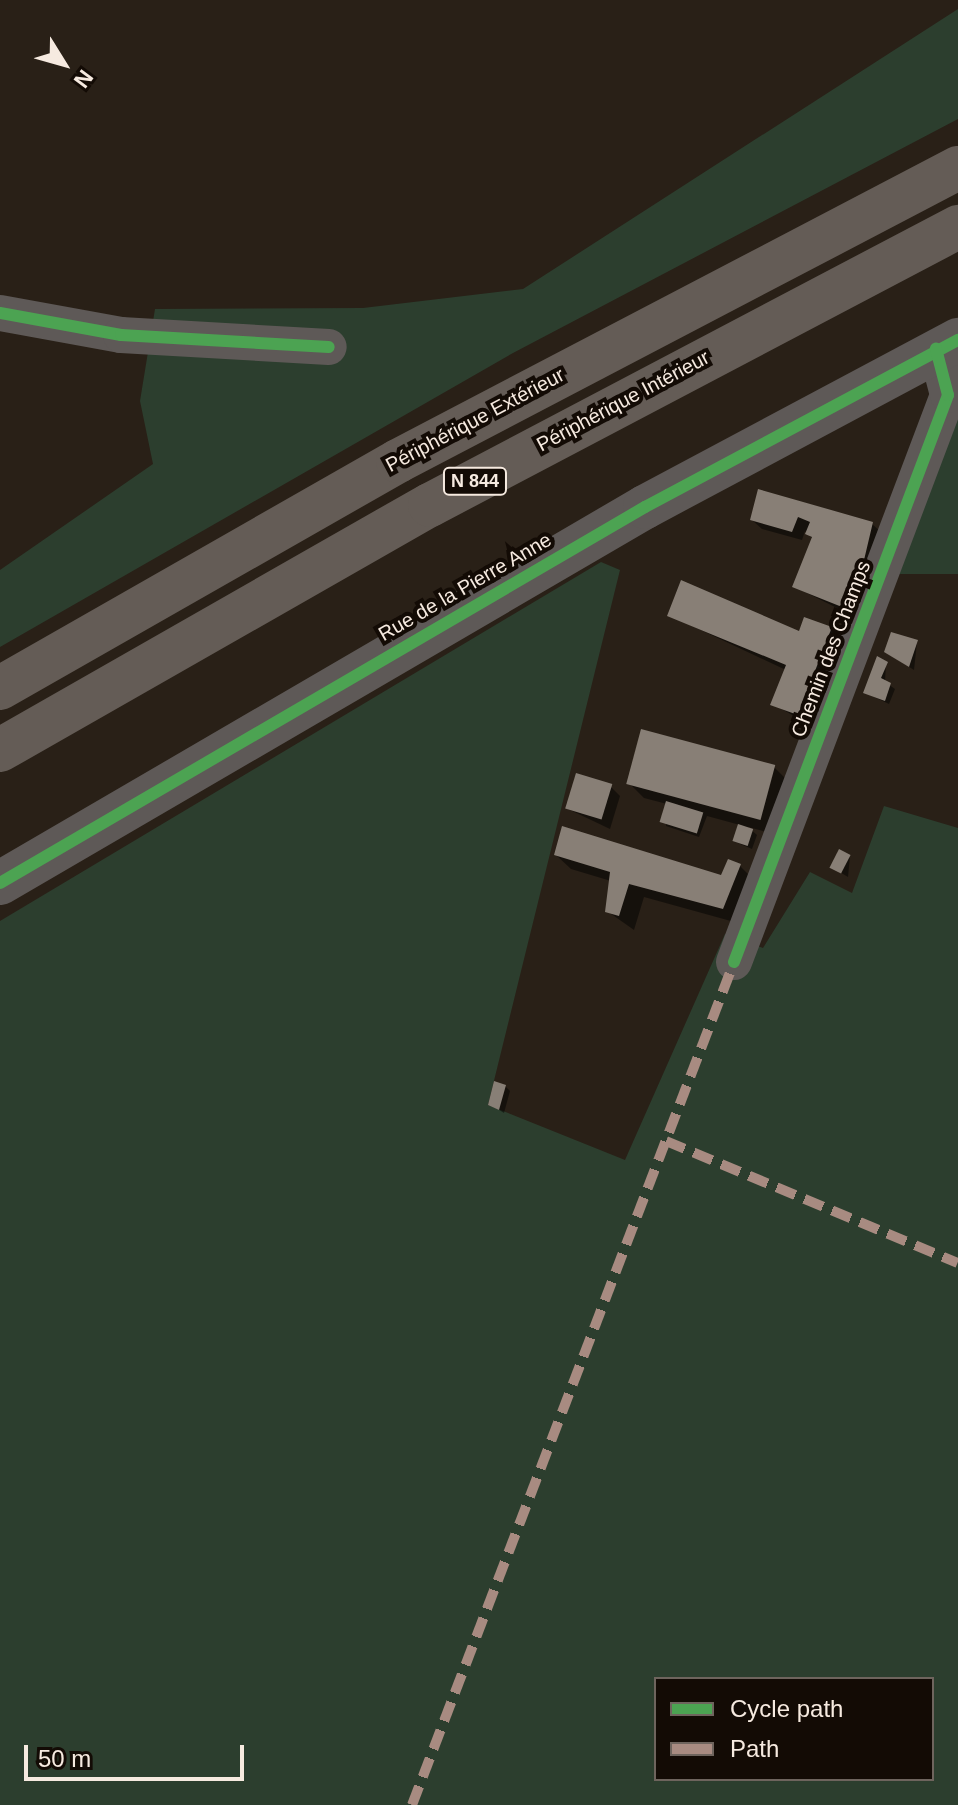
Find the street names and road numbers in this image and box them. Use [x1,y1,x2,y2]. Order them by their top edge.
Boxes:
street label: Périphérique Intérieur [532,345,714,457]
street label: Périphérique Extérieur [382,363,568,477]
road number: N 844 [441,467,509,495]
street label: Rue de la Pierre Anne [374,527,556,647]
street label: Chemin des Champs [786,558,876,740]

